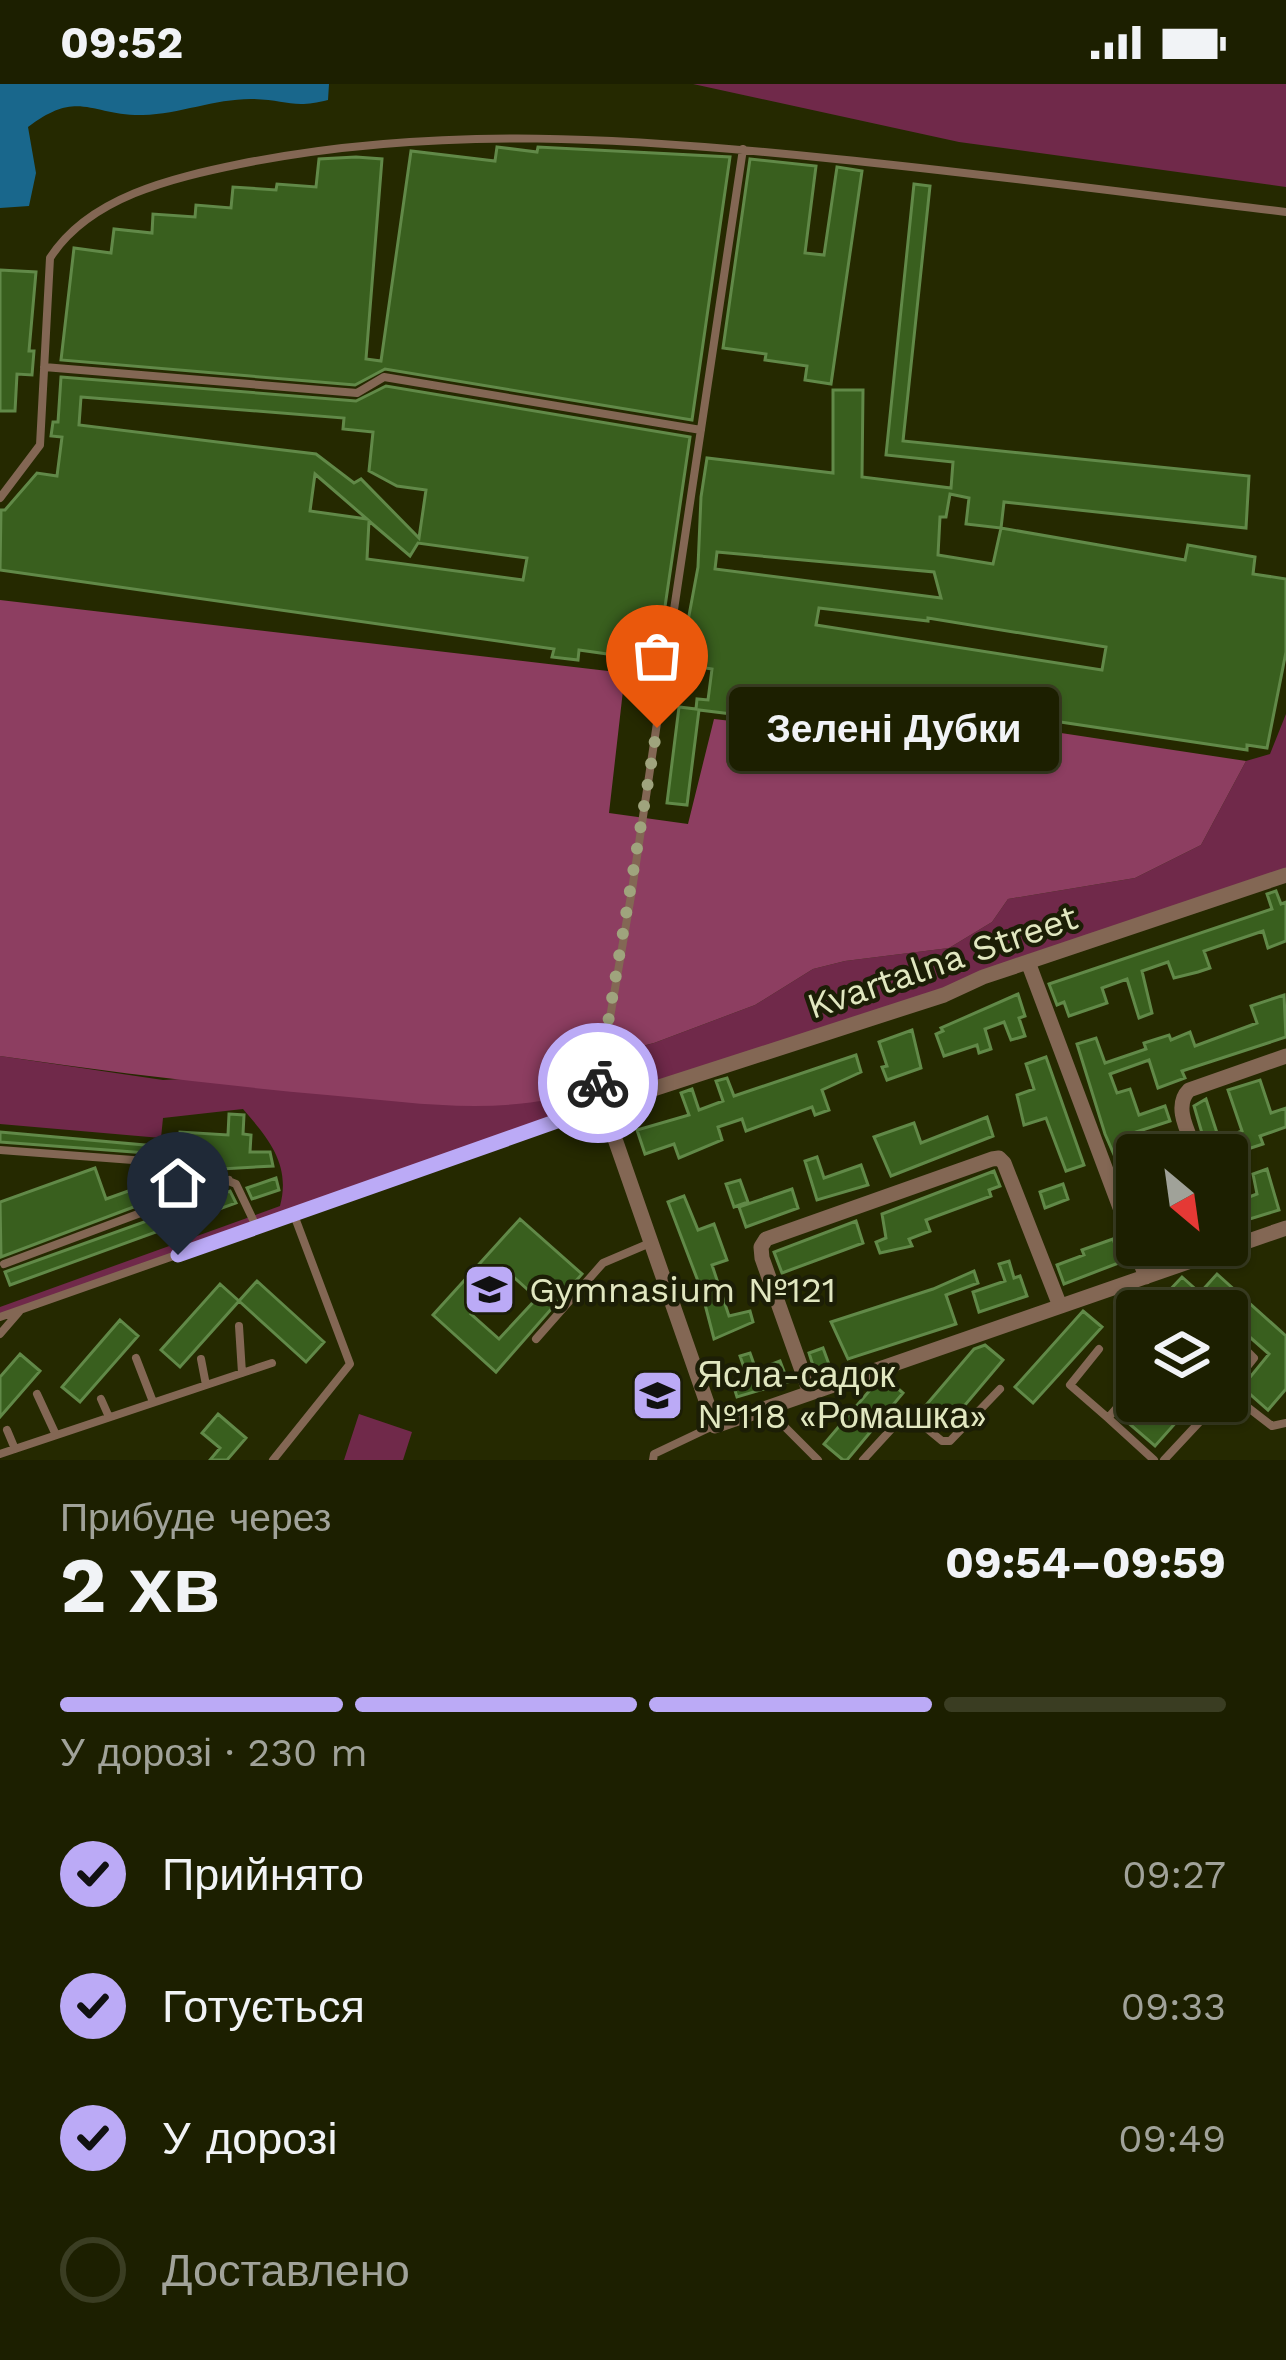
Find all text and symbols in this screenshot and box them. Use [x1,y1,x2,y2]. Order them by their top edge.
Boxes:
text: 09:52 [60,16,183,69]
pin [606,605,708,728]
icon: bag [624,623,690,689]
callout: Зелені Дубки [729,686,1059,770]
text: Зелені Дубки [766,706,1022,751]
street label: Kvartalna Street [802,896,1083,1028]
courier [538,1023,658,1143]
icon: bike [565,1050,631,1116]
pin [127,1132,229,1255]
north arrow [1116,1134,1248,1266]
map controls [1116,1134,1248,1422]
icon: home [145,1150,211,1216]
school or university icon: Gymnasium №121 [462,1261,518,1317]
place label: Gymnasium №121 [529,1269,836,1311]
button: layers [1116,1290,1248,1422]
place label: Ясла-садок №118 «Ромашка» [697,1354,987,1437]
school or university icon: Ясла-садок №118 «Ромашка» [630,1367,686,1423]
text: Прибуде через [60,1495,331,1540]
text: 09:54–09:59 [945,1536,1226,1589]
text: 2 хв [60,1539,220,1631]
text: У дорозі · 230 m [60,1730,368,1775]
icon: check [60,1841,126,1907]
text: Прийнято [162,1848,364,1901]
text: 09:27 [1122,1852,1226,1897]
icon: check [60,1973,126,2039]
text: Готується [162,1980,365,2033]
text: 09:33 [1121,1984,1226,2029]
icon: check [60,2105,126,2171]
text: У дорозі [162,2112,337,2165]
text: 09:49 [1118,2116,1226,2161]
text: Доставлено [162,2244,410,2297]

